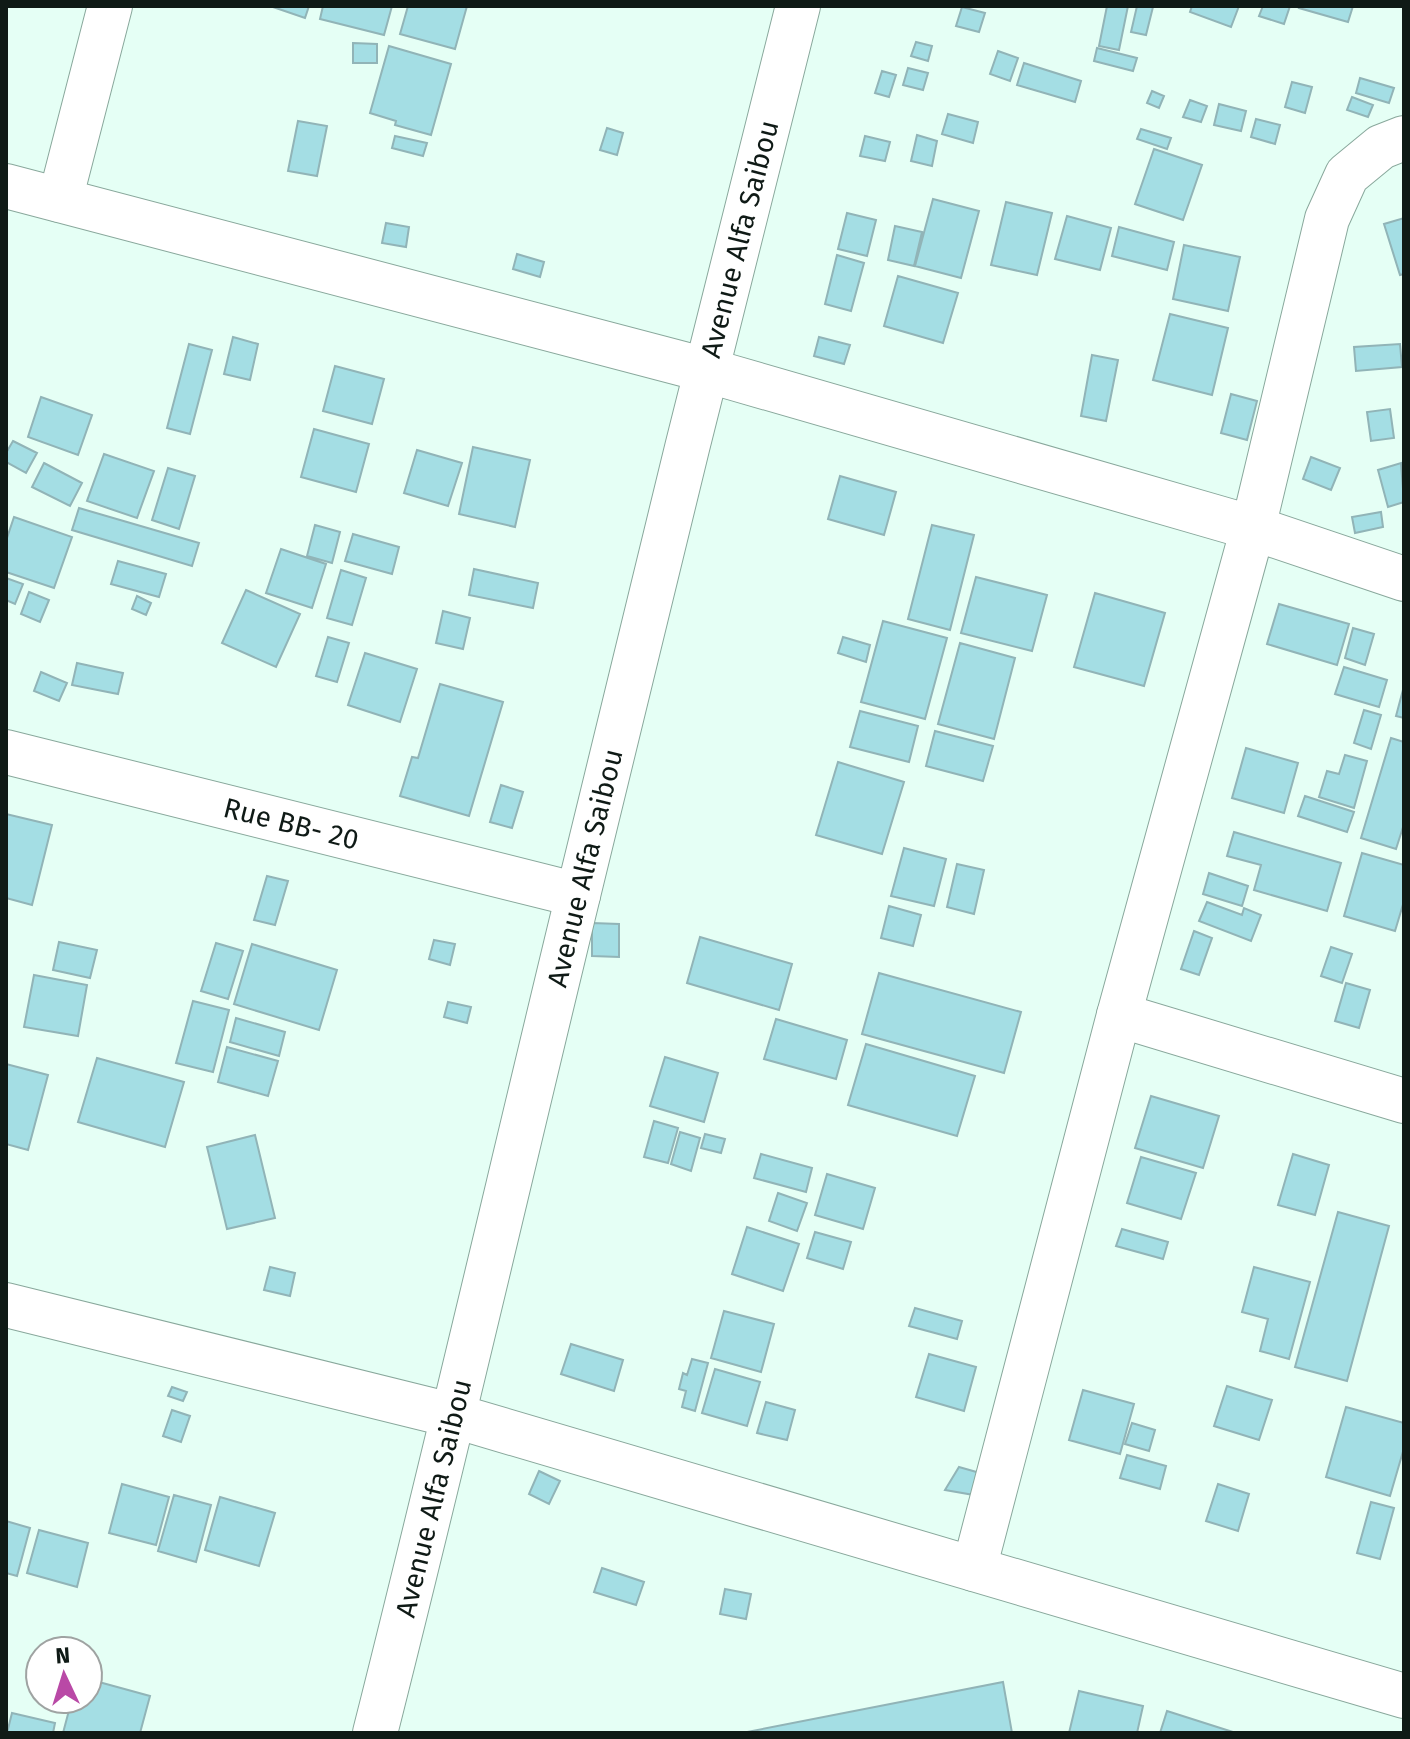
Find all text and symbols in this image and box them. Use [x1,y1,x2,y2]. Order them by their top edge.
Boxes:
street label: Avenue Alfa Saibou [694,117,785,361]
street label: Avenue Alfa Saibou [540,746,629,990]
street label: Rue BB- 20 [220,791,362,856]
street label: Avenue Alfa Saibou [388,1376,478,1620]
north arrow [24,1635,104,1715]
text: N [54,1642,71,1670]

